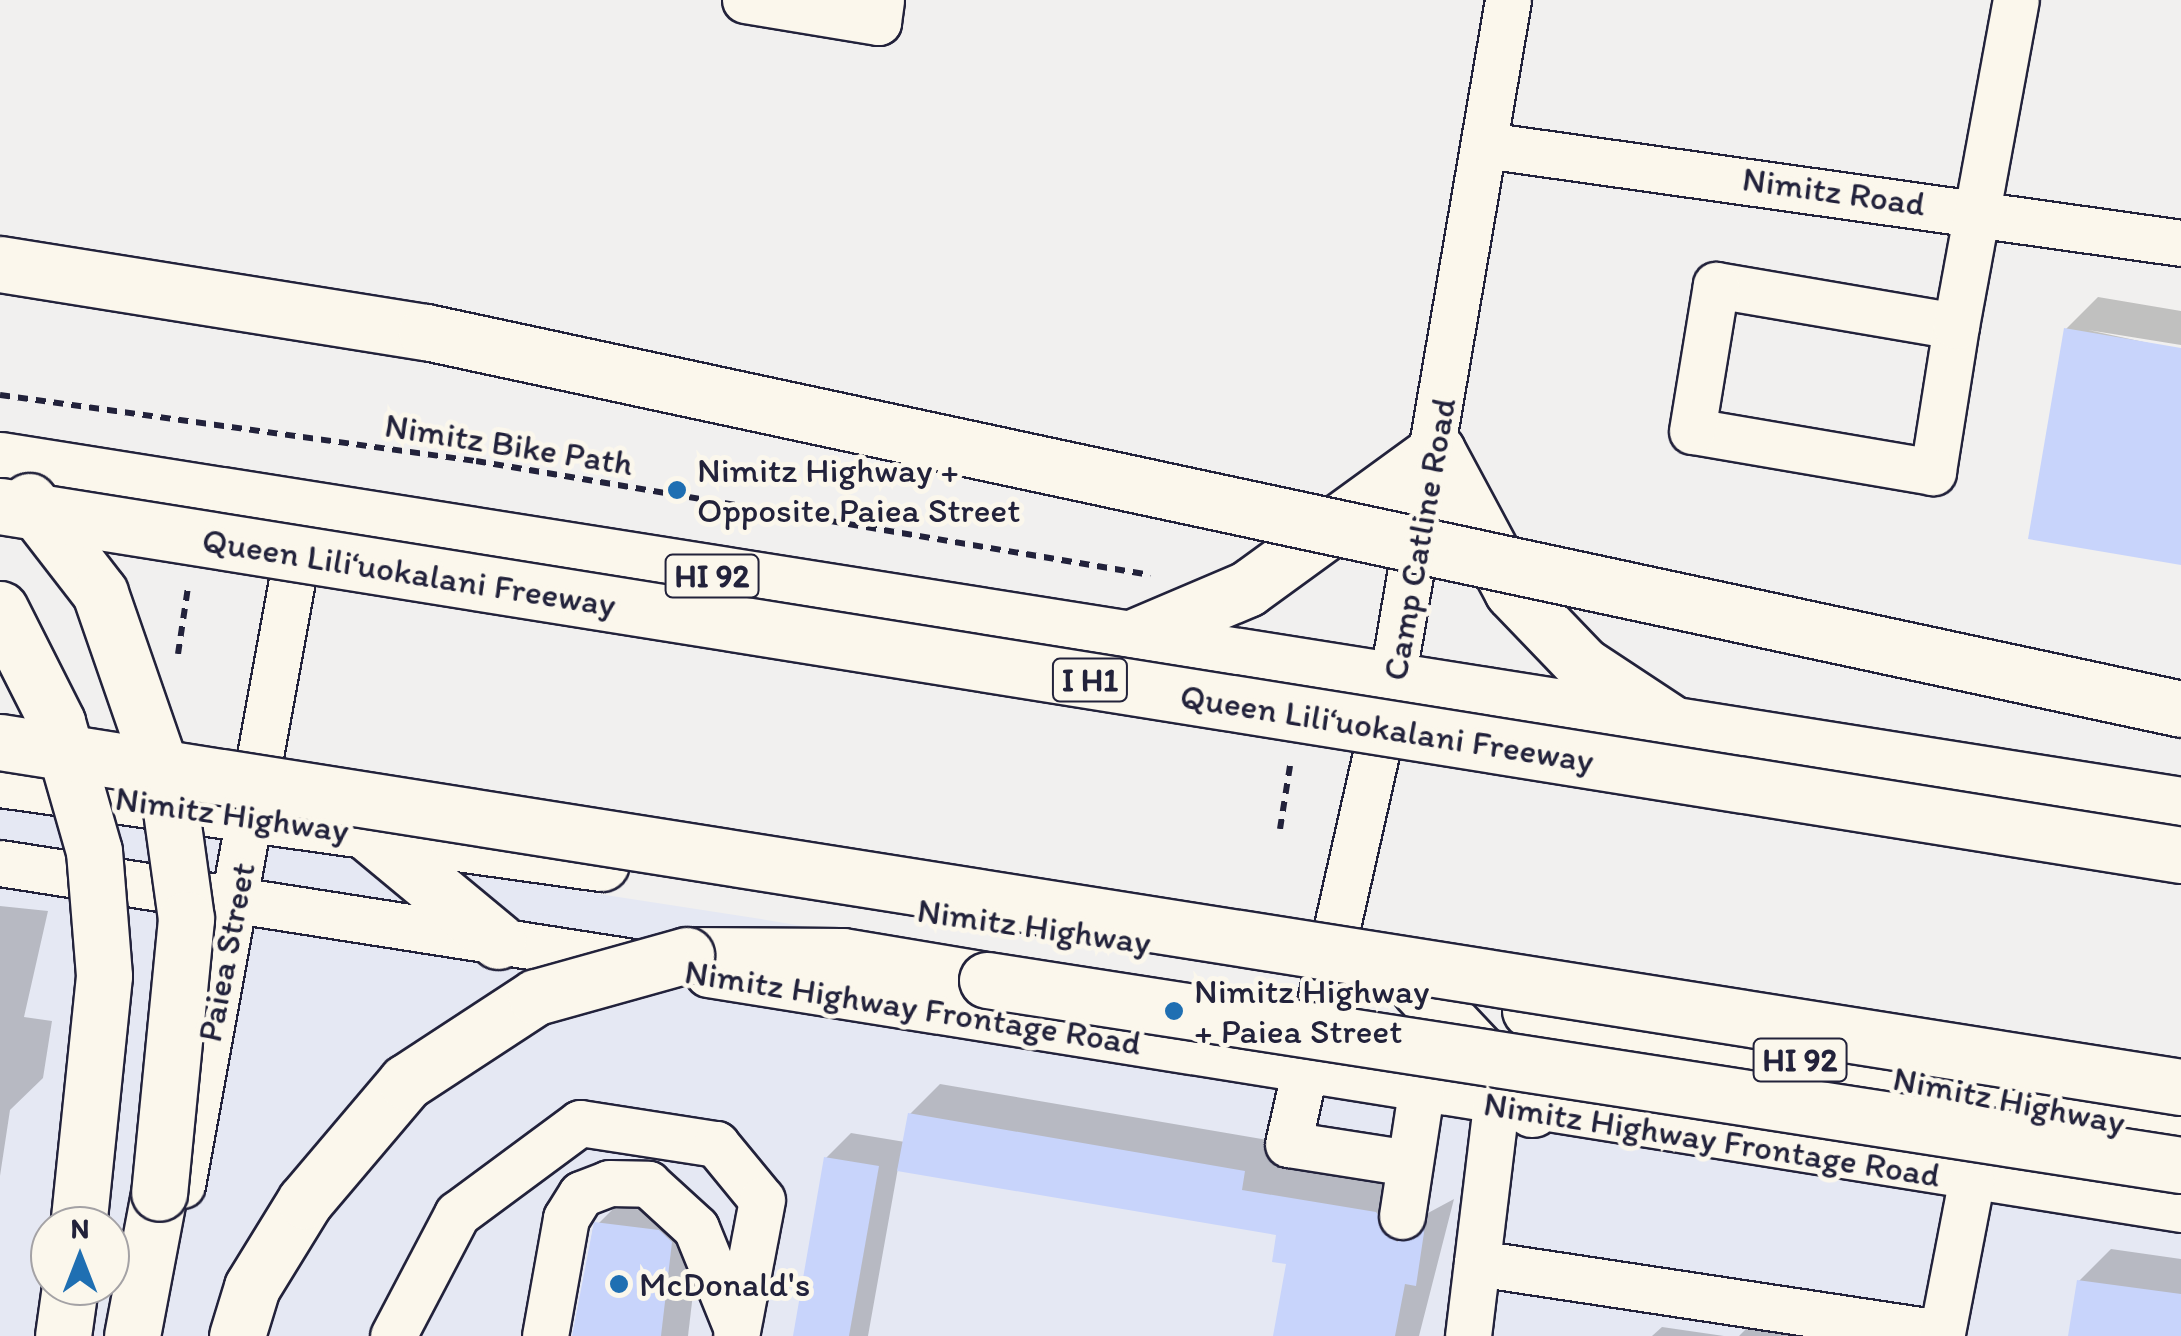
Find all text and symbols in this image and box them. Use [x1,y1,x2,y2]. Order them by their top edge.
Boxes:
street label: Nimitz Road [1740,157,1928,225]
street label: Camp Catline Road [1373,394,1465,684]
street label: Nimitz Bike Path [382,404,636,484]
place label: Nimitz Highway + Opposite Paiea Street [697,449,1020,531]
marker: Nimitz Highway + Opposite Paiea Street [666,479,688,501]
street label: Queen Liliʻuokalani Freeway [199,519,619,625]
road number: HI 92 [664,549,760,603]
road number: I H1 [1050,653,1130,707]
street label: Queen Liliʻuokalani Freeway [1177,675,1597,781]
street label: Nimitz Highway [113,777,351,851]
street label: Paiea Street [188,859,264,1045]
street label: Nimitz Highway [915,889,1153,963]
street label: Nimitz Highway Frontage Road [683,950,1143,1064]
place label: Nimitz Highway + Paiea Street [1194,970,1429,1052]
marker: Nimitz Highway + Paiea Street [1163,1000,1185,1022]
road number: HI 92 [1752,1033,1848,1087]
street label: Nimitz Highway [1890,1057,2128,1143]
street label: Nimitz Highway Frontage Road [1482,1082,1942,1196]
north arrow [30,1206,130,1306]
text: N [71,1211,89,1245]
place label: McDonald's [639,1263,810,1305]
marker: McDonald's [608,1273,630,1295]

